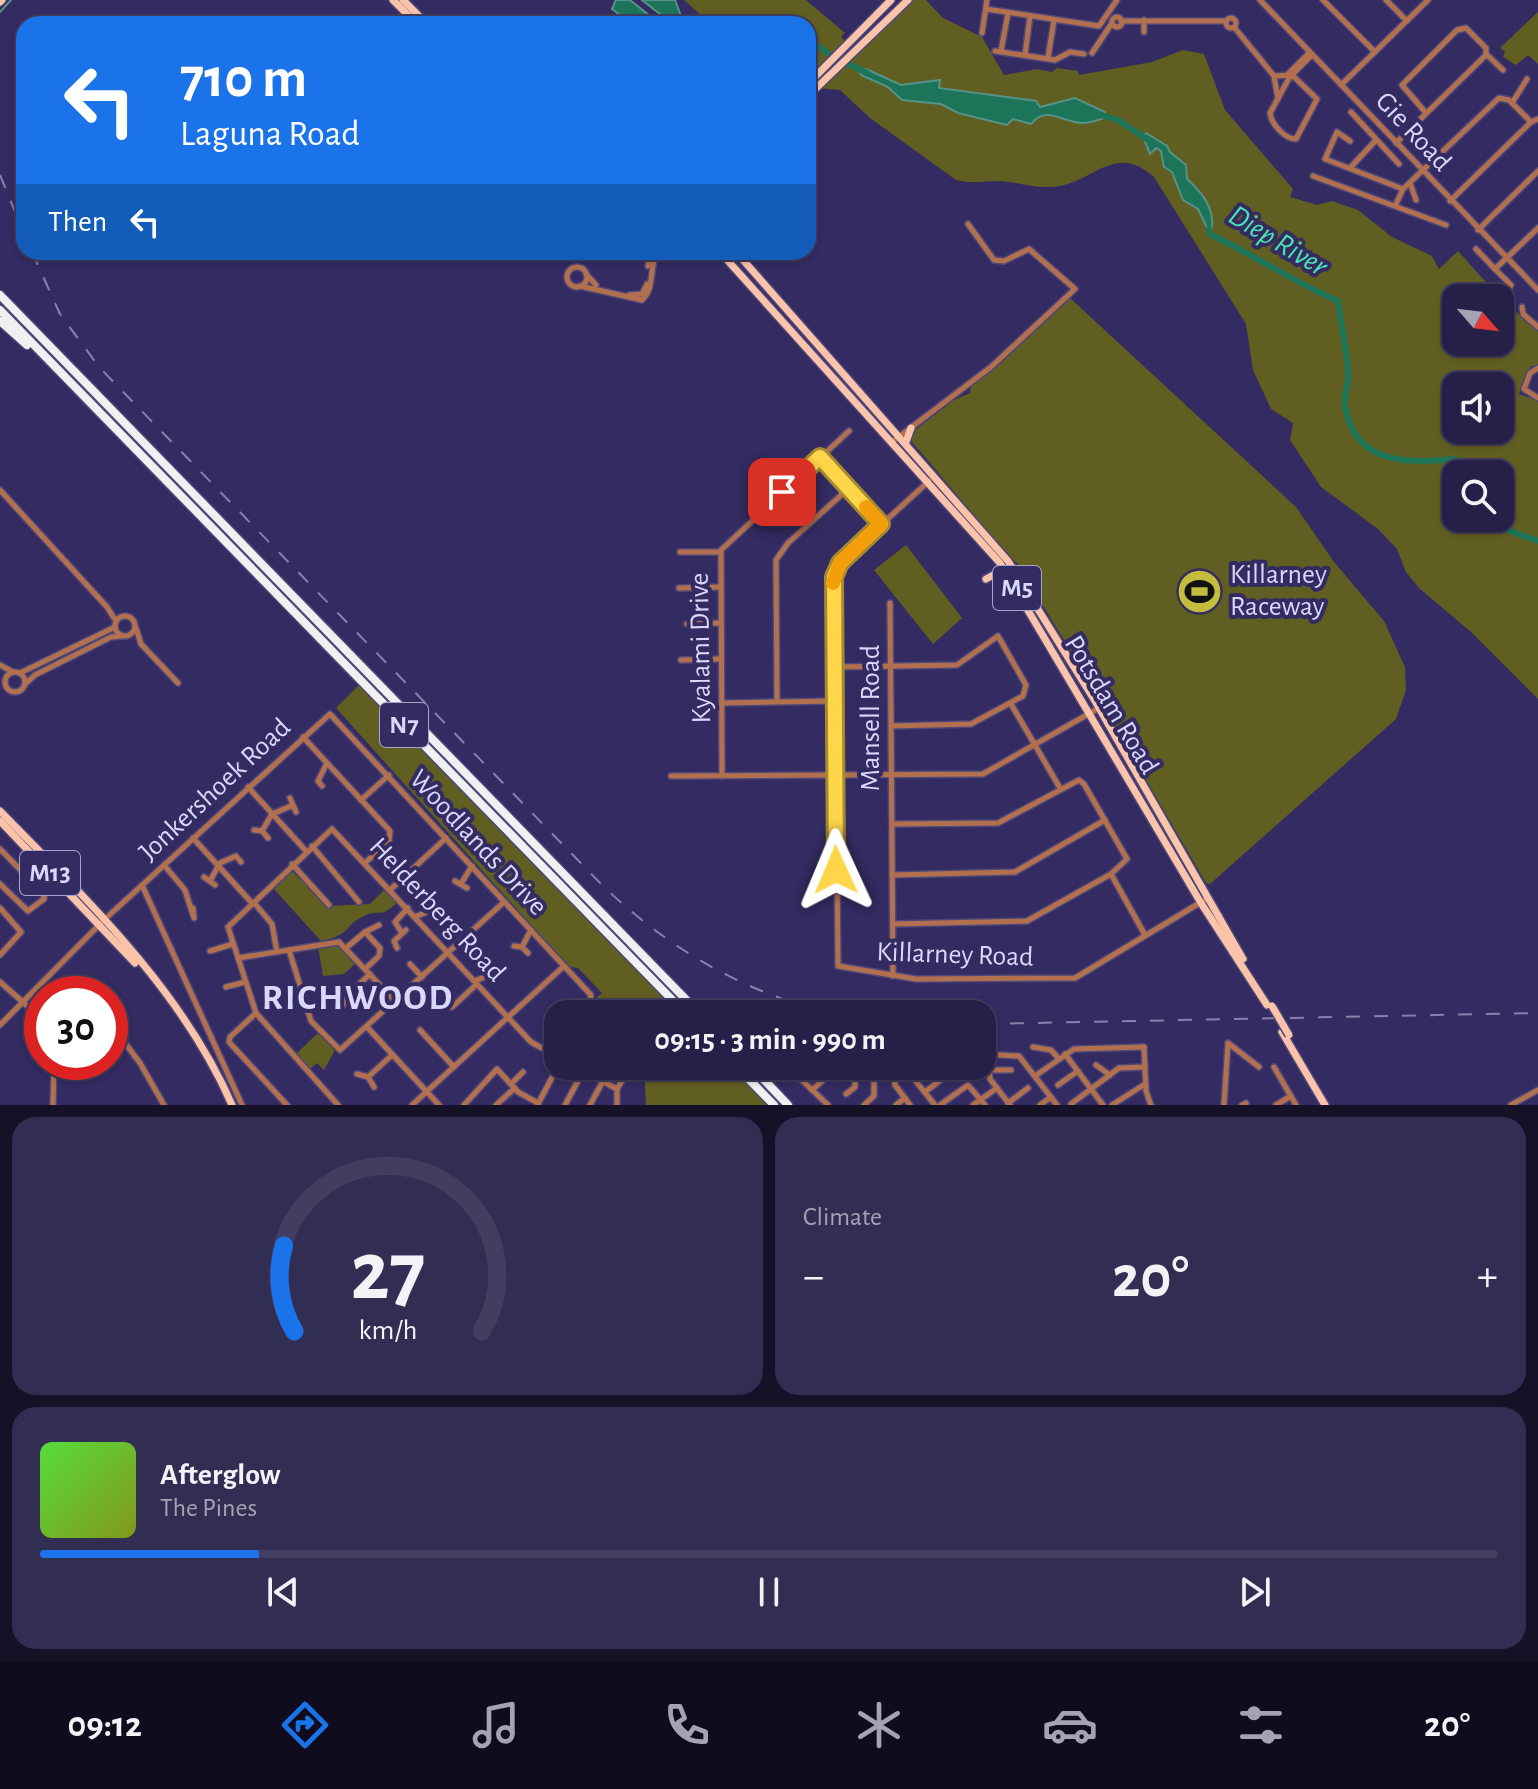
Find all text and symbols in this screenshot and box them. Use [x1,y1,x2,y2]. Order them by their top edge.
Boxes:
icon: left [48,48,152,152]
text: 710 m [180,51,307,107]
street label: Gie Road [1370,87,1456,177]
text: Laguna Road [180,116,360,152]
icon: left [123,200,167,244]
water label: Diep River [1223,200,1334,283]
text: Then [48,207,107,237]
north arrow [1442,284,1514,356]
map controls [1442,284,1514,532]
button: sound [1442,372,1514,444]
pin [748,458,816,526]
button: search [1442,460,1514,532]
icon: arrive [760,470,804,514]
place label: Killarney Raceway [1230,561,1327,621]
road number: M5 [993,566,1041,610]
sports icon: Killarney Raceway [1175,567,1223,615]
street label: Kyalami Drive [686,572,716,724]
street label: Potsdam Road [1059,631,1163,779]
street label: Mansell Road [857,645,885,791]
road number: N7 [380,703,428,747]
street label: Jonkershoek Road [134,713,296,867]
street label: Woodlands Drive [404,765,552,921]
position arrow [794,828,878,912]
street label: Helderberg Road [364,833,510,987]
road number: M13 [20,851,80,895]
street label: Killarney Road [876,938,1034,972]
speed limit sign: 30 [24,976,128,1080]
district label: RICHWOOD [262,980,454,1016]
text: 09:15 · 3 min · 990 m [654,1025,886,1055]
text: Climate [803,1204,882,1230]
text: 27 [350,1231,425,1315]
text: 20° [1112,1248,1189,1308]
text: − [803,1255,824,1299]
text: + [1477,1255,1498,1299]
text: km/h [358,1316,417,1345]
text: Afterglow [160,1460,281,1490]
text: The Pines [160,1495,257,1521]
icon: previous [261,1570,305,1614]
icon: pause [747,1570,791,1614]
icon: next [1233,1570,1277,1614]
icon: directions [277,1697,333,1753]
icon: music [468,1697,524,1753]
icon: phone [659,1697,715,1753]
icon: climate [851,1697,907,1753]
icon: car [1042,1697,1098,1753]
icon: filters [1233,1697,1289,1753]
text: 09:12 [68,1707,142,1743]
text: 20° [1424,1707,1470,1743]

